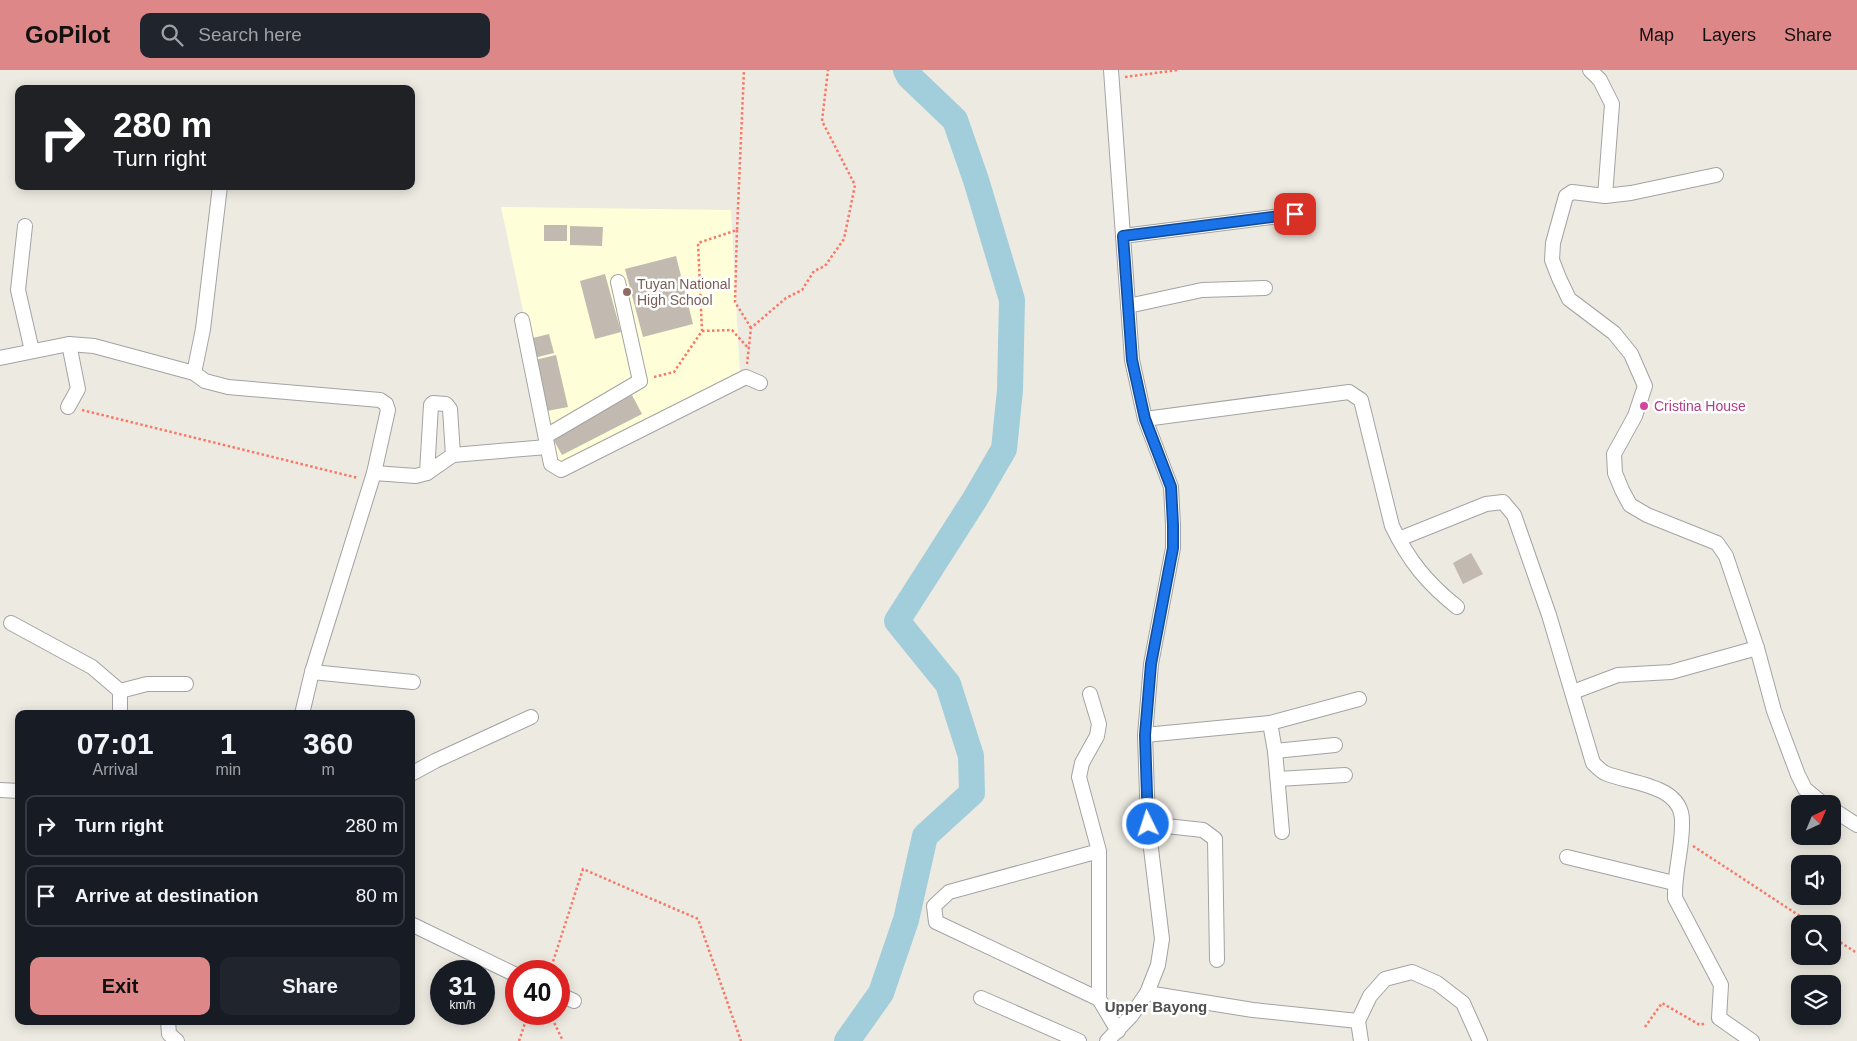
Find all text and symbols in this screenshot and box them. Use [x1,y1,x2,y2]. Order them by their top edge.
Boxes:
search box [140,13,490,58]
text: GoPilot [25,21,110,48]
icon: search [158,21,186,49]
text: Search here [198,24,302,45]
text: Map [1639,25,1674,45]
text: Layers [1702,25,1756,45]
text: Share [1784,25,1832,45]
icon: right [30,105,95,170]
text: 280 m [113,105,212,144]
text: Turn right [113,146,206,171]
pin [1274,193,1316,235]
icon: arrive [1281,200,1309,228]
place label: Tuyan National High School [637,276,731,308]
marker: Tuyan National High School [621,286,633,298]
place label: Cristina House [1654,398,1746,414]
marker: Cristina House [1638,400,1650,412]
text: 07:01 [77,727,154,760]
text: 1 [220,727,237,760]
text: 360 [303,727,353,760]
text: Arrival [93,761,138,778]
text: min [215,761,241,778]
text: m [321,761,335,778]
north arrow [1791,795,1841,845]
map controls [1791,795,1841,1025]
position arrow [1121,797,1173,849]
icon: right [32,812,60,840]
text: Turn right [75,815,163,836]
text: 280 m [345,815,398,836]
button: sound [1791,855,1841,905]
icon: arrive [32,882,60,910]
text: Arrive at destination [75,885,259,906]
text: 80 m [356,885,398,906]
button: search [1791,915,1841,965]
button: Exit [30,957,210,1015]
button: Share [220,957,400,1015]
speed limit sign: 40 [505,960,570,1025]
text: 31 [449,972,476,1000]
button: layers [1791,975,1841,1025]
text: km/h [449,998,476,1012]
district label: Upper Bayong [1105,998,1207,1015]

